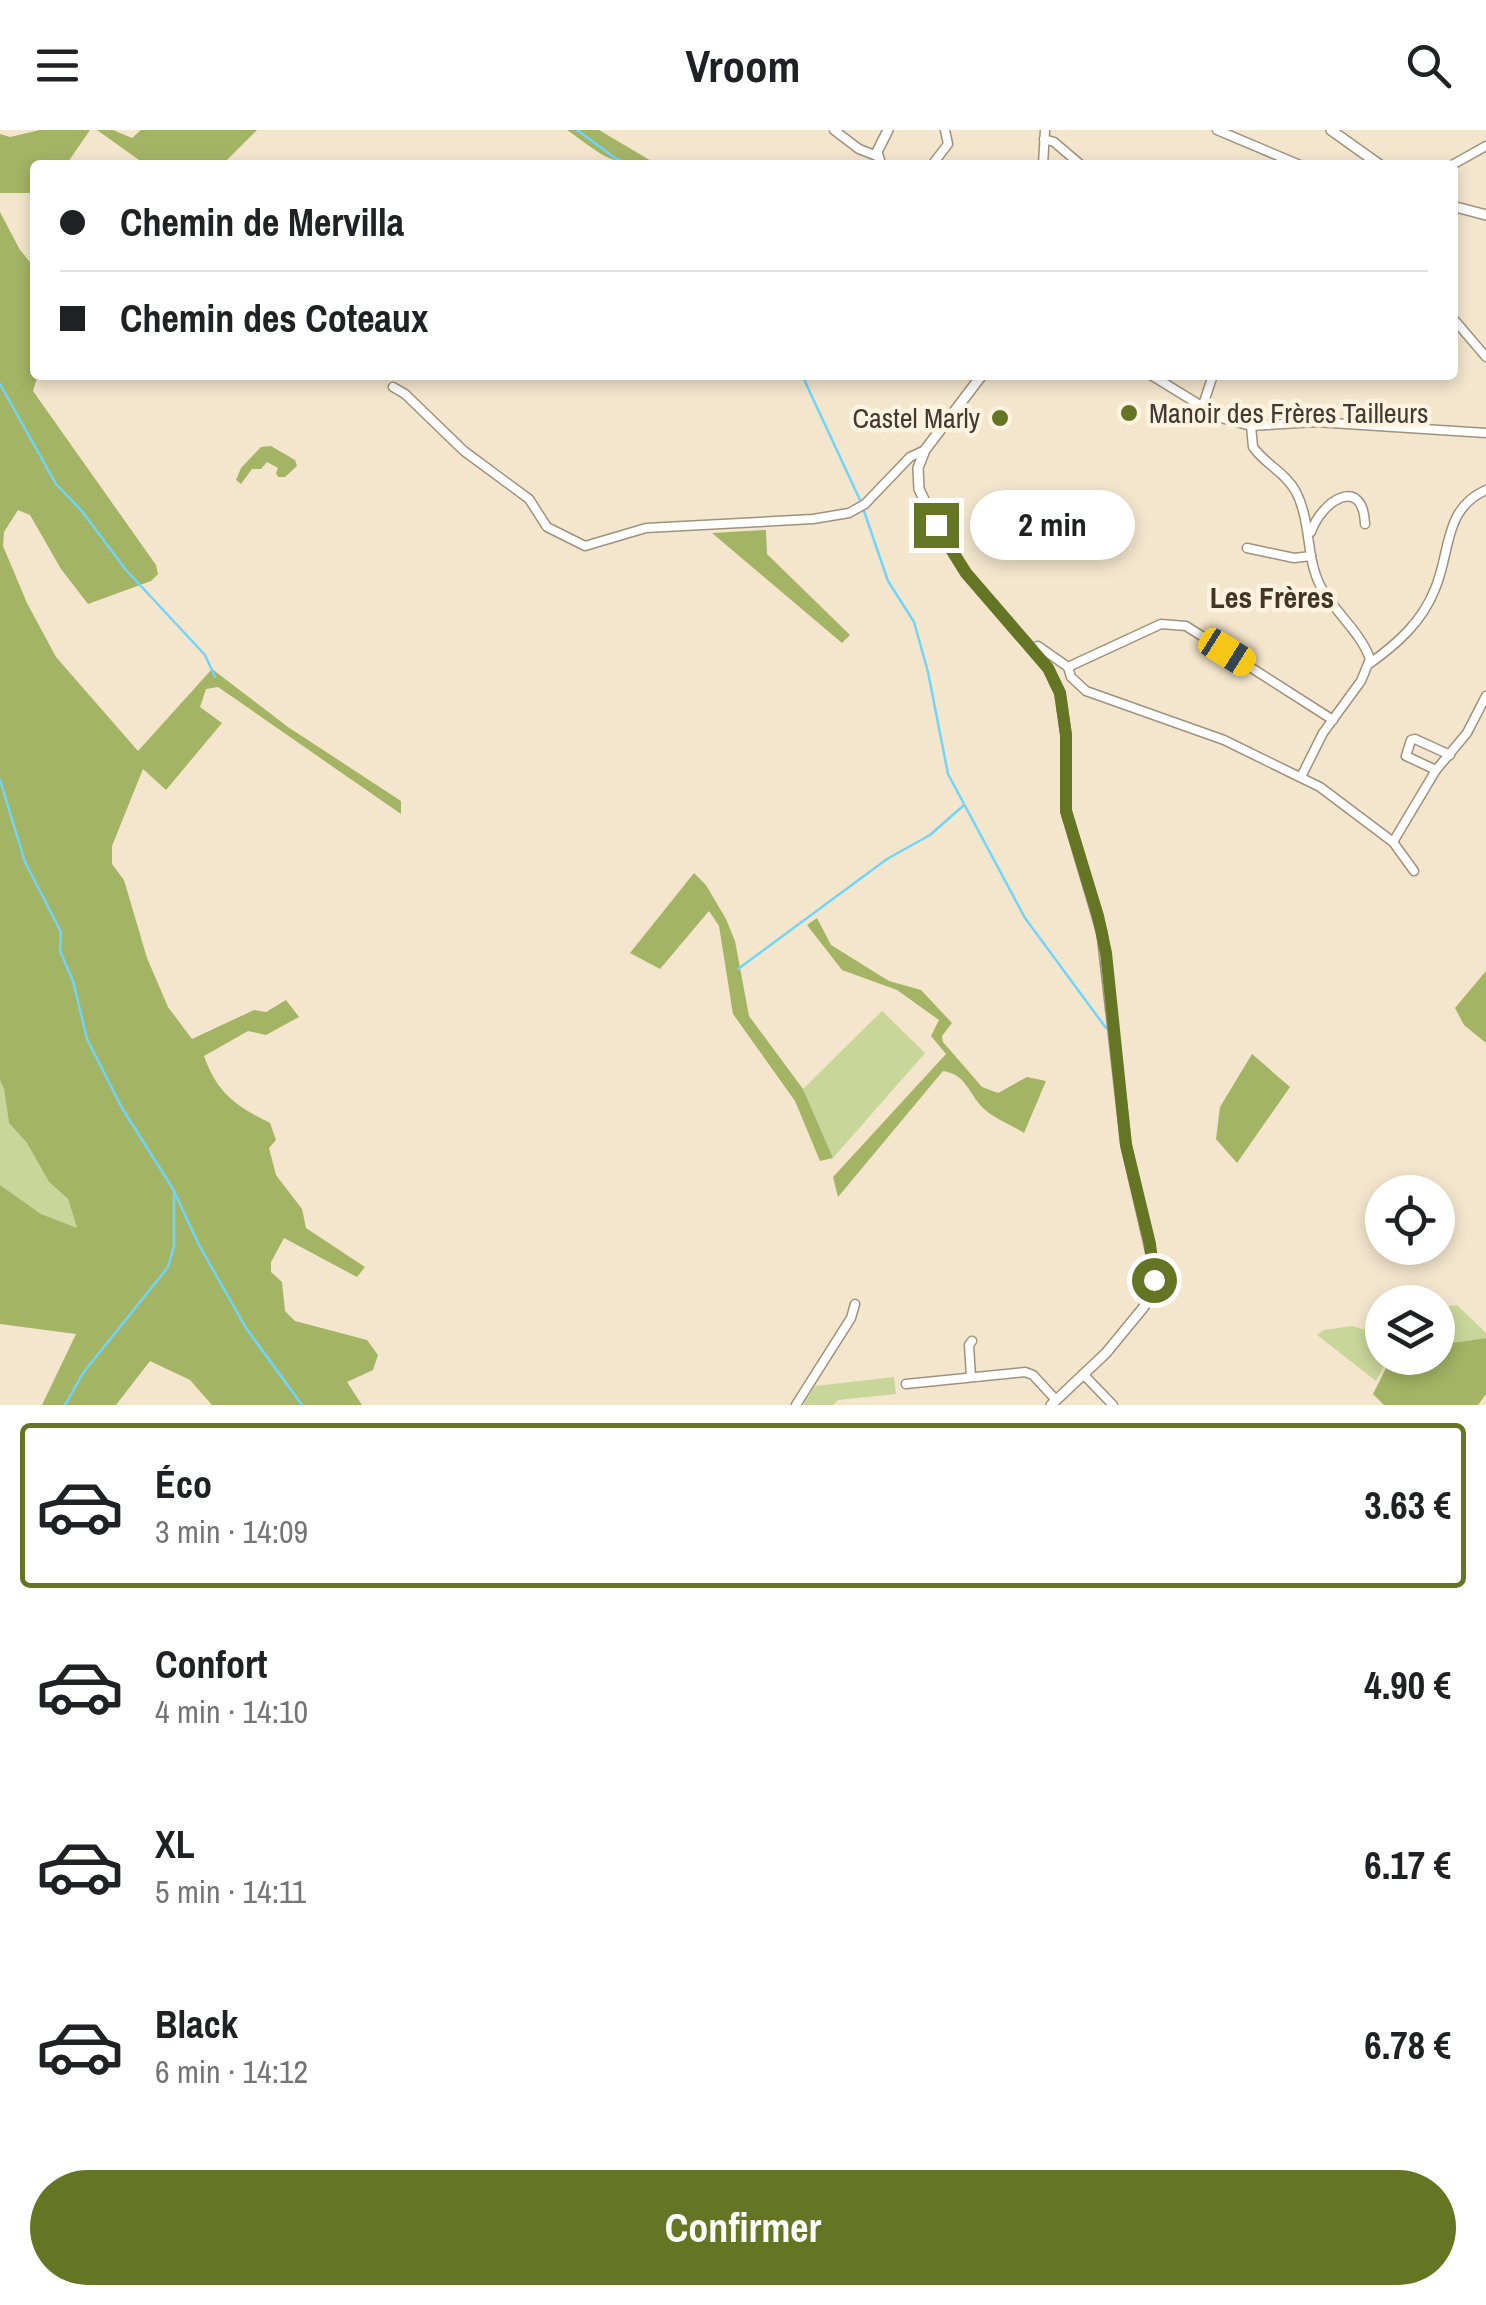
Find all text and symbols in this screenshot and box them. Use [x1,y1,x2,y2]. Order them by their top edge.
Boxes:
text: Vroom [686,35,800,96]
icon: menu [30,38,85,93]
icon: search [1401,38,1456,93]
text: Chemin de Mervilla [120,197,404,248]
text: Chemin des Coteaux [120,293,428,344]
place label: Manoir des Frères Tailleurs [1149,394,1429,432]
place label: Castel Marly [852,399,981,437]
marker: Manoir des Frères Tailleurs [1118,402,1140,424]
marker: Castel Marly [989,407,1011,429]
callout: 2 min [971,490,1136,560]
route end [914,503,959,548]
text: 2 min [1018,503,1087,546]
district label: Les Frères [1210,577,1334,617]
car [1194,623,1260,681]
map controls [1365,1175,1455,1375]
button: locate [1365,1175,1455,1265]
route start [1132,1258,1177,1303]
button: layers [1365,1285,1455,1375]
text: Éco [155,1459,212,1510]
icon: car [35,1461,125,1551]
text: 3.63 € [1364,1480,1451,1531]
text: 3 min · 14:09 [155,1510,308,1553]
text: Confort [155,1639,267,1690]
icon: car [35,1641,125,1731]
text: 4.90 € [1364,1660,1451,1711]
text: 4 min · 14:10 [155,1690,308,1733]
text: XL [155,1819,195,1870]
icon: car [35,1821,125,1911]
text: 6.17 € [1364,1840,1451,1891]
text: 5 min · 14:11 [155,1870,306,1913]
text: Black [155,1999,238,2050]
icon: car [35,2001,125,2091]
text: 6.78 € [1364,2020,1451,2071]
text: 6 min · 14:12 [155,2050,308,2093]
button: Confirmer [30,2170,1456,2285]

